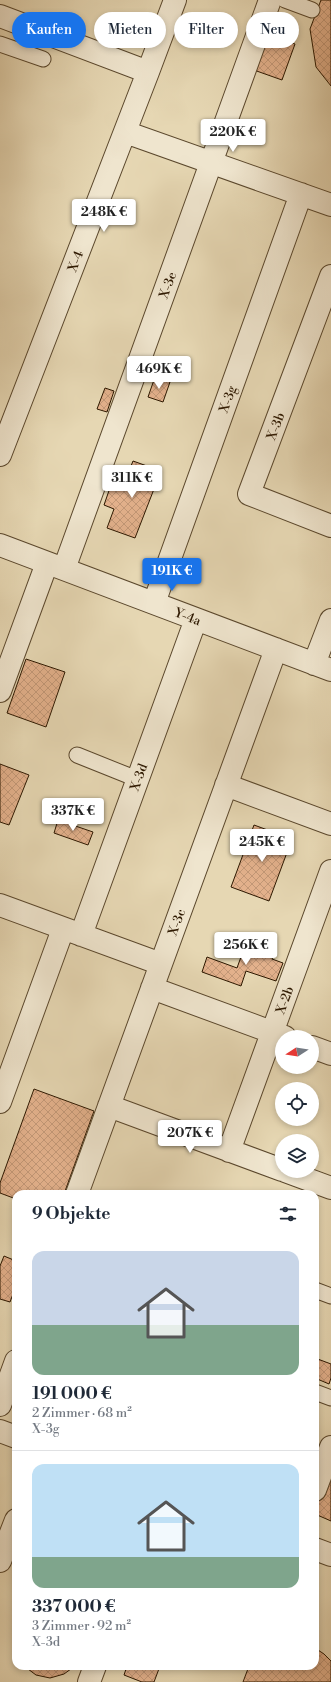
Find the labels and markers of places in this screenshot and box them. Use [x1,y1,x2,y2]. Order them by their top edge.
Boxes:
pin: 220K € [200,119,266,153]
pin: 248K € [71,199,137,233]
pin: 469K € [126,356,192,390]
pin: 311K € [99,465,165,499]
pin: 191K € [139,558,205,592]
pin: 337K € [40,798,106,832]
pin: 245K € [229,829,295,863]
pin: 256K € [213,932,279,966]
pin: 207K € [157,1120,223,1154]

